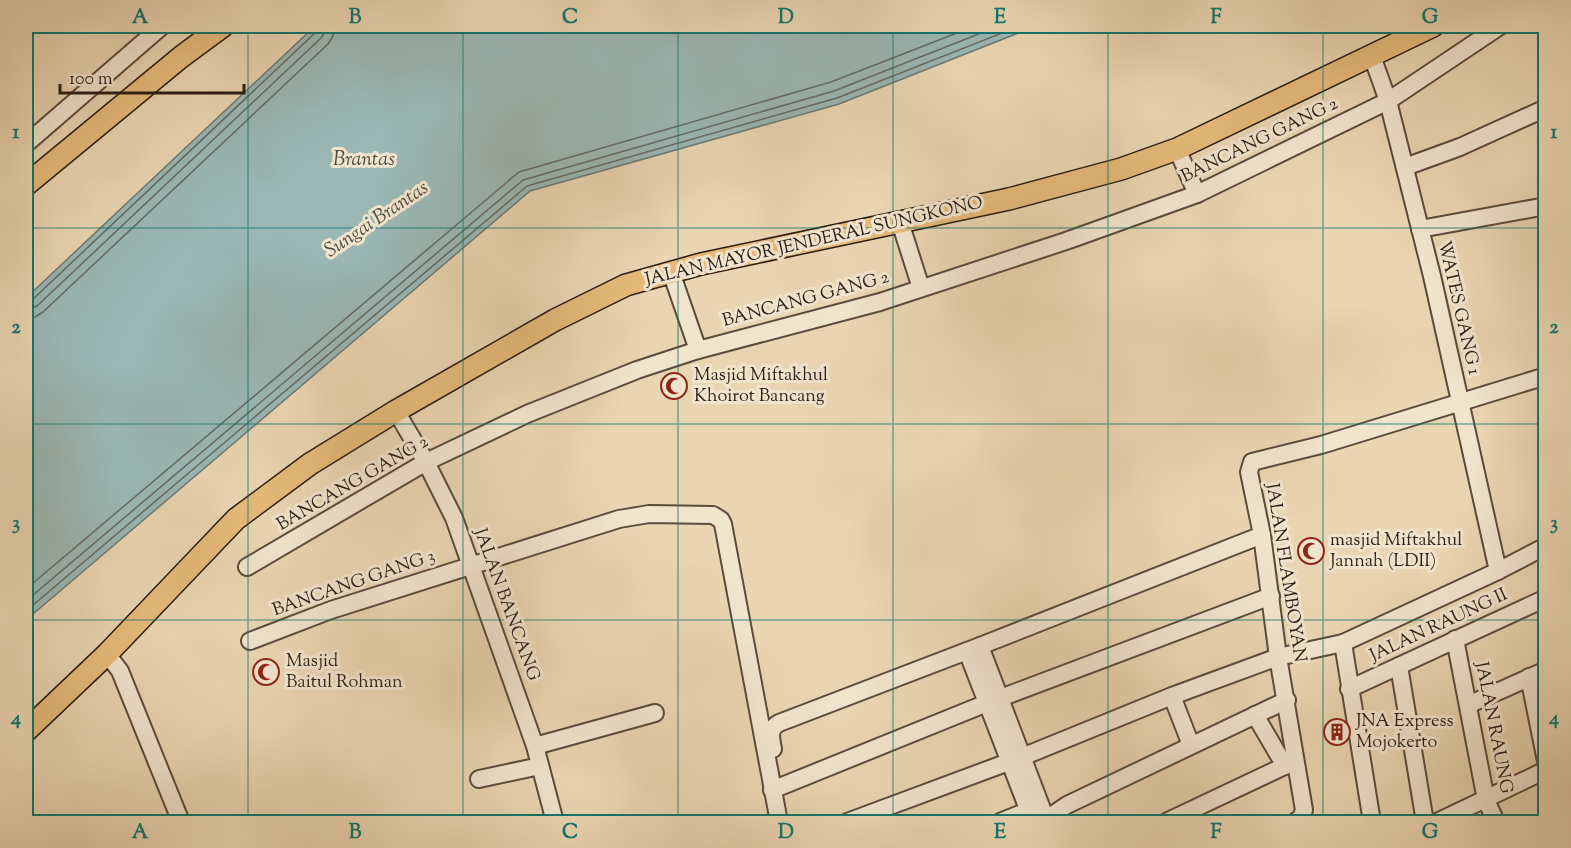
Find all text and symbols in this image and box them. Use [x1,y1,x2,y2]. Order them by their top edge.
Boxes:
text: A [132,4,149,33]
text: B [349,4,362,33]
text: C [562,4,578,33]
text: D [778,4,794,33]
text: E [994,4,1007,33]
text: F [1210,4,1222,33]
text: G [1422,4,1439,33]
scale bar [60,57,244,95]
text: 100 m [69,67,113,93]
street label: BANCANG GANG 2 [1177,91,1343,190]
text: 1 [13,119,20,148]
text: 1 [1551,119,1558,148]
water label: Brantas [333,146,395,175]
water label: Sungai Brantas [319,174,435,266]
street label: JALAN MAYOR JENDERAL SUNGKONO [642,190,985,294]
street label: WATES GANG 1 [1430,238,1486,378]
street label: BANCANG GANG 2 [720,265,893,335]
text: 2 [11,314,21,343]
text: 2 [1549,314,1559,343]
place label: Masjid Miftakhul Khoirot Bancang [694,363,828,410]
mosque icon: Masjid Miftakhul Khoirot Bancang [659,371,689,401]
street label: BANCANG GANG 2 [272,430,434,538]
street label: JALAN FLAMBOYAN [1258,481,1312,664]
text: 3 [12,510,20,539]
text: 3 [1550,510,1558,539]
street label: JALAN BANCANG [466,524,546,685]
place label: masjid Miftakhul Jannah (LDII) [1329,528,1462,575]
mosque icon: masjid Miftakhul Jannah (LDII) [1296,536,1326,566]
street label: BANCANG GANG 3 [269,544,439,624]
street label: JALAN RAUNG II [1365,583,1512,670]
place label: Masjid Baitul Rohman [286,649,403,696]
mosque icon: Masjid Baitul Rohman [251,657,281,687]
street label: JALAN RAUNG [1467,659,1519,796]
text: 4 [10,705,21,734]
text: 4 [1548,705,1559,734]
place label: JNA Express Mojokerto [1355,709,1454,756]
building icon: JNA Express Mojokerto [1322,717,1352,747]
text: A [132,819,149,848]
text: B [349,819,362,848]
text: C [562,819,578,848]
text: D [778,819,794,848]
text: E [994,819,1007,848]
text: F [1210,819,1222,848]
text: G [1422,819,1439,848]

